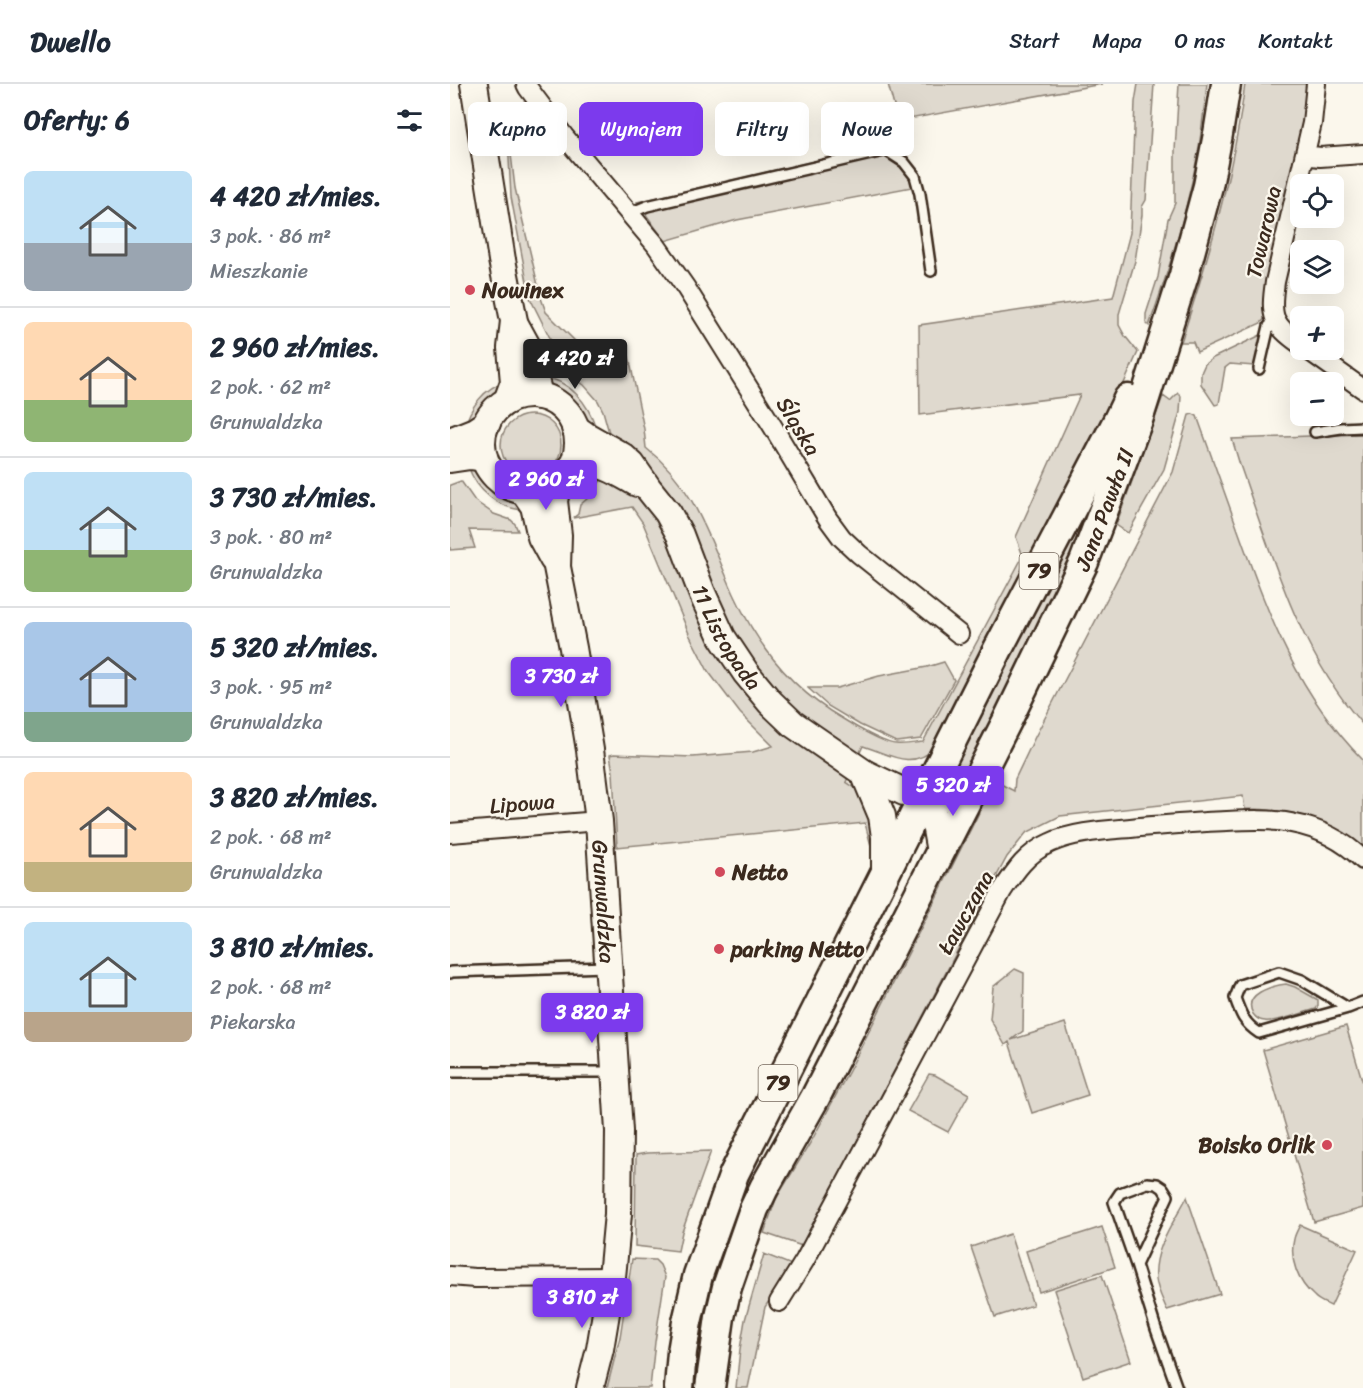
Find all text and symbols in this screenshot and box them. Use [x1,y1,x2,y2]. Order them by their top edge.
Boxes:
text: Dwello [30,17,111,66]
text: Start [1009,22,1059,60]
text: Mapa [1092,22,1142,60]
text: O nas [1175,22,1225,60]
text: Kontakt [1258,22,1333,60]
text: Oferty: 6 [24,97,130,143]
chip: Kupno [468,102,567,156]
chip: Wynajem [579,102,703,156]
chip: Filtry [715,102,809,156]
chip: Nowe [821,102,914,156]
icon: filters [393,104,426,137]
text: 4 420 zł/mies. [210,173,382,219]
map controls [1290,174,1344,426]
button: locate [1290,174,1344,228]
street label: Towarowa [1234,182,1293,282]
icon: home [72,195,144,267]
text: 3 pok. · 86 m² [210,219,331,254]
button: layers [1290,240,1344,294]
text: Mieszkanie [210,254,308,289]
place label: Nowinex [481,271,564,310]
marker: Nowinex [463,283,477,297]
button: + [1290,306,1344,360]
text: 2 960 zł/mies. [210,324,380,370]
pin: 4 420 zł [513,339,637,390]
text: 4 420 zł [537,341,613,376]
icon: home [72,346,144,418]
text: 2 pok. · 62 m² [210,370,331,405]
button: − [1290,372,1344,426]
street label: Śląska [765,389,832,464]
text: Grunwaldzka [210,405,322,440]
street label: Jana Pawła II [1063,442,1146,579]
pin: 2 960 zł [484,460,608,511]
text: 2 960 zł [509,462,583,497]
text: 3 730 zł/mies. [210,474,377,520]
icon: home [72,496,144,568]
text: 3 pok. · 80 m² [210,520,332,555]
road number: 79 [1020,553,1058,589]
text: Grunwaldzka [210,555,322,590]
street label: 11 Listopada [680,579,772,699]
text: 5 320 zł/mies. [210,624,379,670]
icon: home [72,646,144,718]
pin: 3 730 zł [499,657,623,708]
text: 3 730 zł [525,659,597,694]
text: 3 pok. · 95 m² [210,670,332,705]
text: Grunwaldzka [210,705,322,740]
pin: 5 320 zł [891,766,1015,817]
text: 5 320 zł [916,768,990,803]
text: 3 820 zł/mies. [210,774,379,820]
street label: Lipowa [488,781,556,826]
icon: home [72,796,144,868]
text: 2 pok. · 68 m² [210,820,332,855]
street label: Grunwaldzka [580,839,627,965]
place label: Netto [731,853,789,892]
text: Grunwaldzka [210,855,322,890]
street label: Ławczana [926,863,1005,962]
marker: Netto [713,865,727,879]
text: 3 810 zł/mies. [210,924,375,970]
place label: parking Netto [729,930,865,969]
marker: parking Netto [712,942,726,956]
icon: home [72,946,144,1018]
text: 2 pok. · 68 m² [210,970,332,1005]
pin: 3 820 zł [530,993,654,1044]
text: 3 820 zł [555,995,629,1030]
text: Piekarska [210,1005,296,1040]
road number: 79 [758,1065,798,1101]
place label: Boisko Orlik [1198,1126,1315,1165]
marker: Boisko Orlik [1320,1138,1334,1152]
pin: 3 810 zł [520,1278,644,1329]
text: 3 810 zł [547,1280,617,1315]

